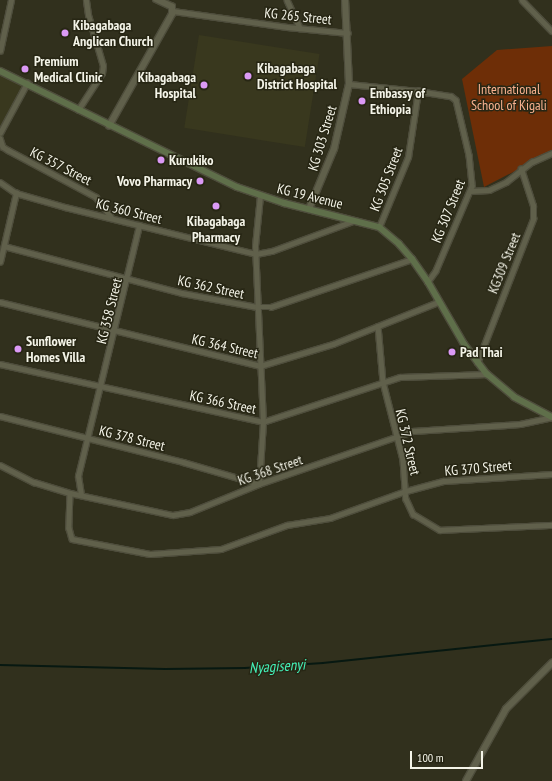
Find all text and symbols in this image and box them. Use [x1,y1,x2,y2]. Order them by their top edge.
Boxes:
street label: KG 265 Street [264,4,332,28]
place label: Kibagabaga Anglican Church [73,17,153,50]
marker: Kibagabaga Anglican Church [60,28,70,38]
place label: Premium Medical Clinic [34,53,103,86]
place label: Kibagabaga District Hospital [257,60,337,92]
marker: Premium Medical Clinic [19,63,31,75]
place label: Kibagabaga Hospital [138,69,196,102]
marker: Kibagabaga District Hospital [242,70,254,82]
marker: Kibagabaga Hospital [199,80,209,90]
park label: International School of Kigali [471,81,547,114]
place label: Embassy of Ethiopia [370,85,425,118]
marker: Embassy of Ethiopia [357,96,367,106]
street label: KG 303 Street [304,103,340,173]
street label: KG 357 Street [27,143,95,189]
street label: KG 305 Street [366,145,406,213]
place label: Kurukiko [169,152,213,168]
marker: Kurukiko [156,155,166,165]
place label: Vovo Pharmacy [117,173,192,189]
marker: Vovo Pharmacy [195,176,205,186]
street label: KG 307 Street [428,177,468,245]
street label: KG 19 Avenue [275,180,345,212]
street label: KG 360 Street [94,195,164,227]
marker: Kibagabaga Pharmacy [211,201,221,211]
place label: Kibagabaga Pharmacy [187,213,245,246]
street label: KG309 Street [484,230,524,296]
street label: KG 362 Street [176,272,246,302]
street label: KG 358 Street [93,276,125,346]
street label: KG 364 Street [190,330,260,362]
place label: Sunflower Homes Villa [26,333,86,366]
marker: Sunflower Homes Villa [13,344,23,354]
place label: Pad Thai [460,344,503,360]
marker: Pad Thai [447,347,457,357]
street label: KG 366 Street [188,387,258,417]
street label: KG 372 Street [392,407,424,477]
street label: KG 378 Street [97,422,167,454]
street label: KG 368 Street [235,451,305,489]
street label: KG 370 Street [444,457,512,479]
water label: Nyagisenyi [248,655,306,677]
scale bar [412,743,485,769]
text: 100 m [417,750,444,765]

